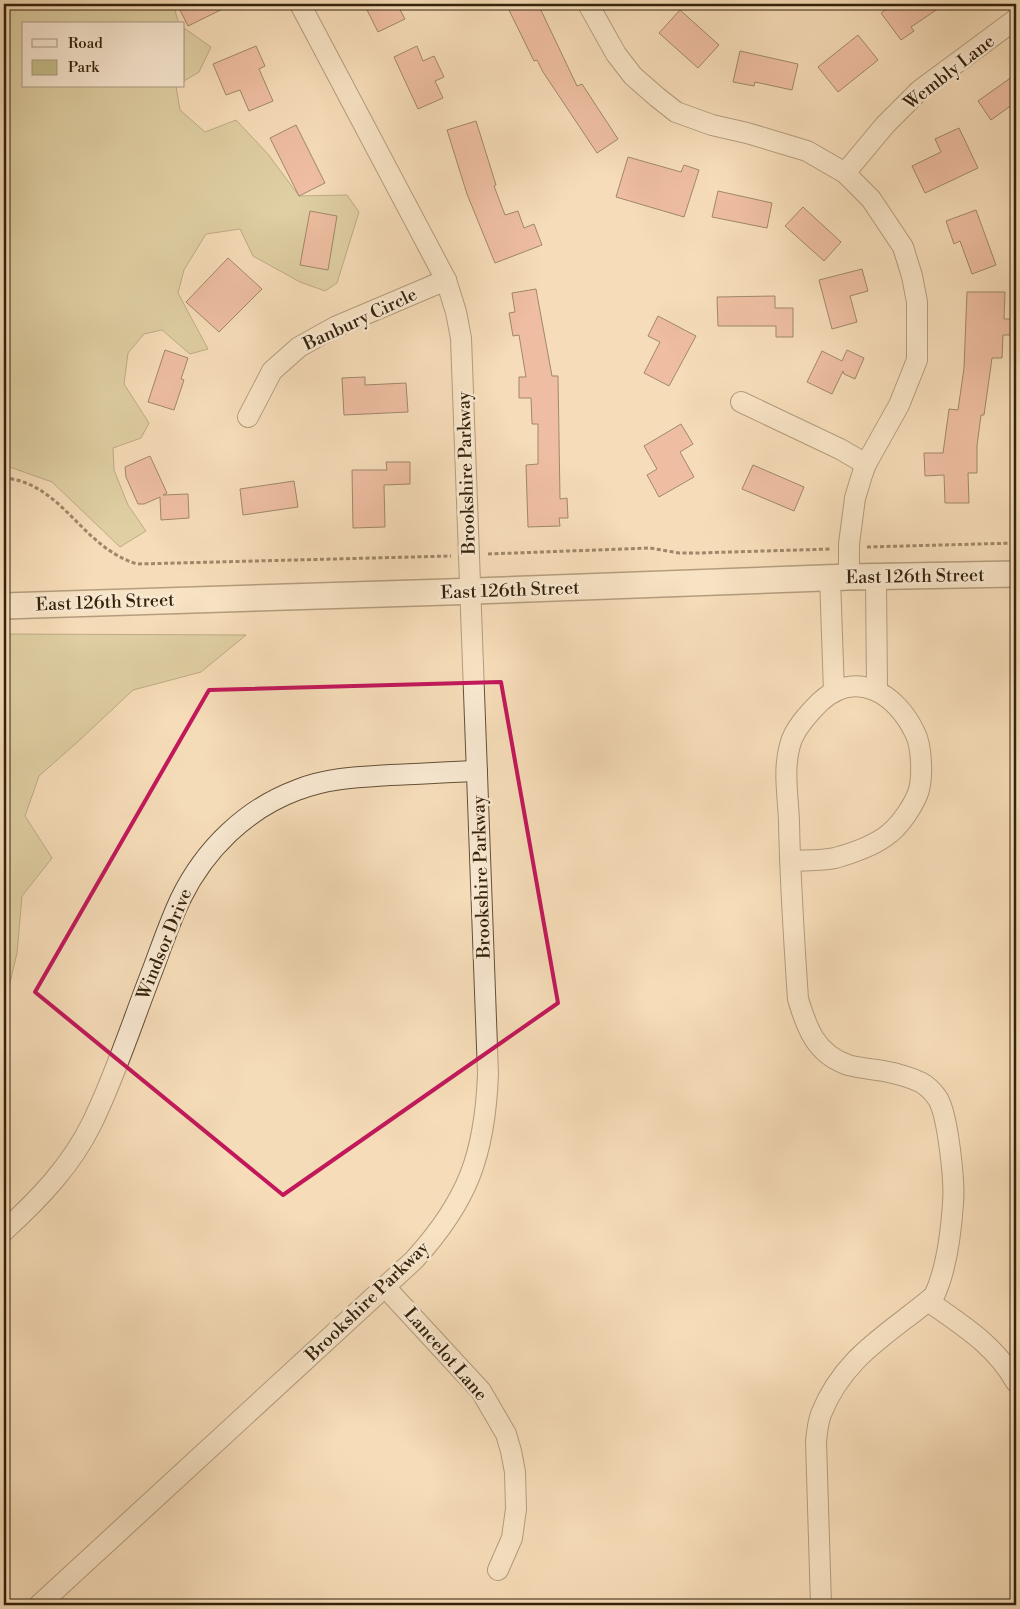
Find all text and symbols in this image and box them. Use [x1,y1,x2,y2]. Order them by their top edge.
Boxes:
legend [22,22,185,88]
street label: Wembly Lane [898,30,999,116]
text: Road [68,34,103,53]
text: Park [68,58,100,77]
street label: Banbury Circle [299,283,421,356]
street label: Brookshire Parkway [452,391,481,556]
street label: East 126th Street [845,564,985,589]
street label: East 126th Street [440,577,580,604]
street label: East 126th Street [35,589,175,616]
street label: Brookshire Parkway [467,795,496,960]
street label: Windsor Drive [131,885,197,1004]
street label: Brookshire Parkway [300,1236,434,1367]
street label: Lancelot Lane [399,1303,492,1406]

